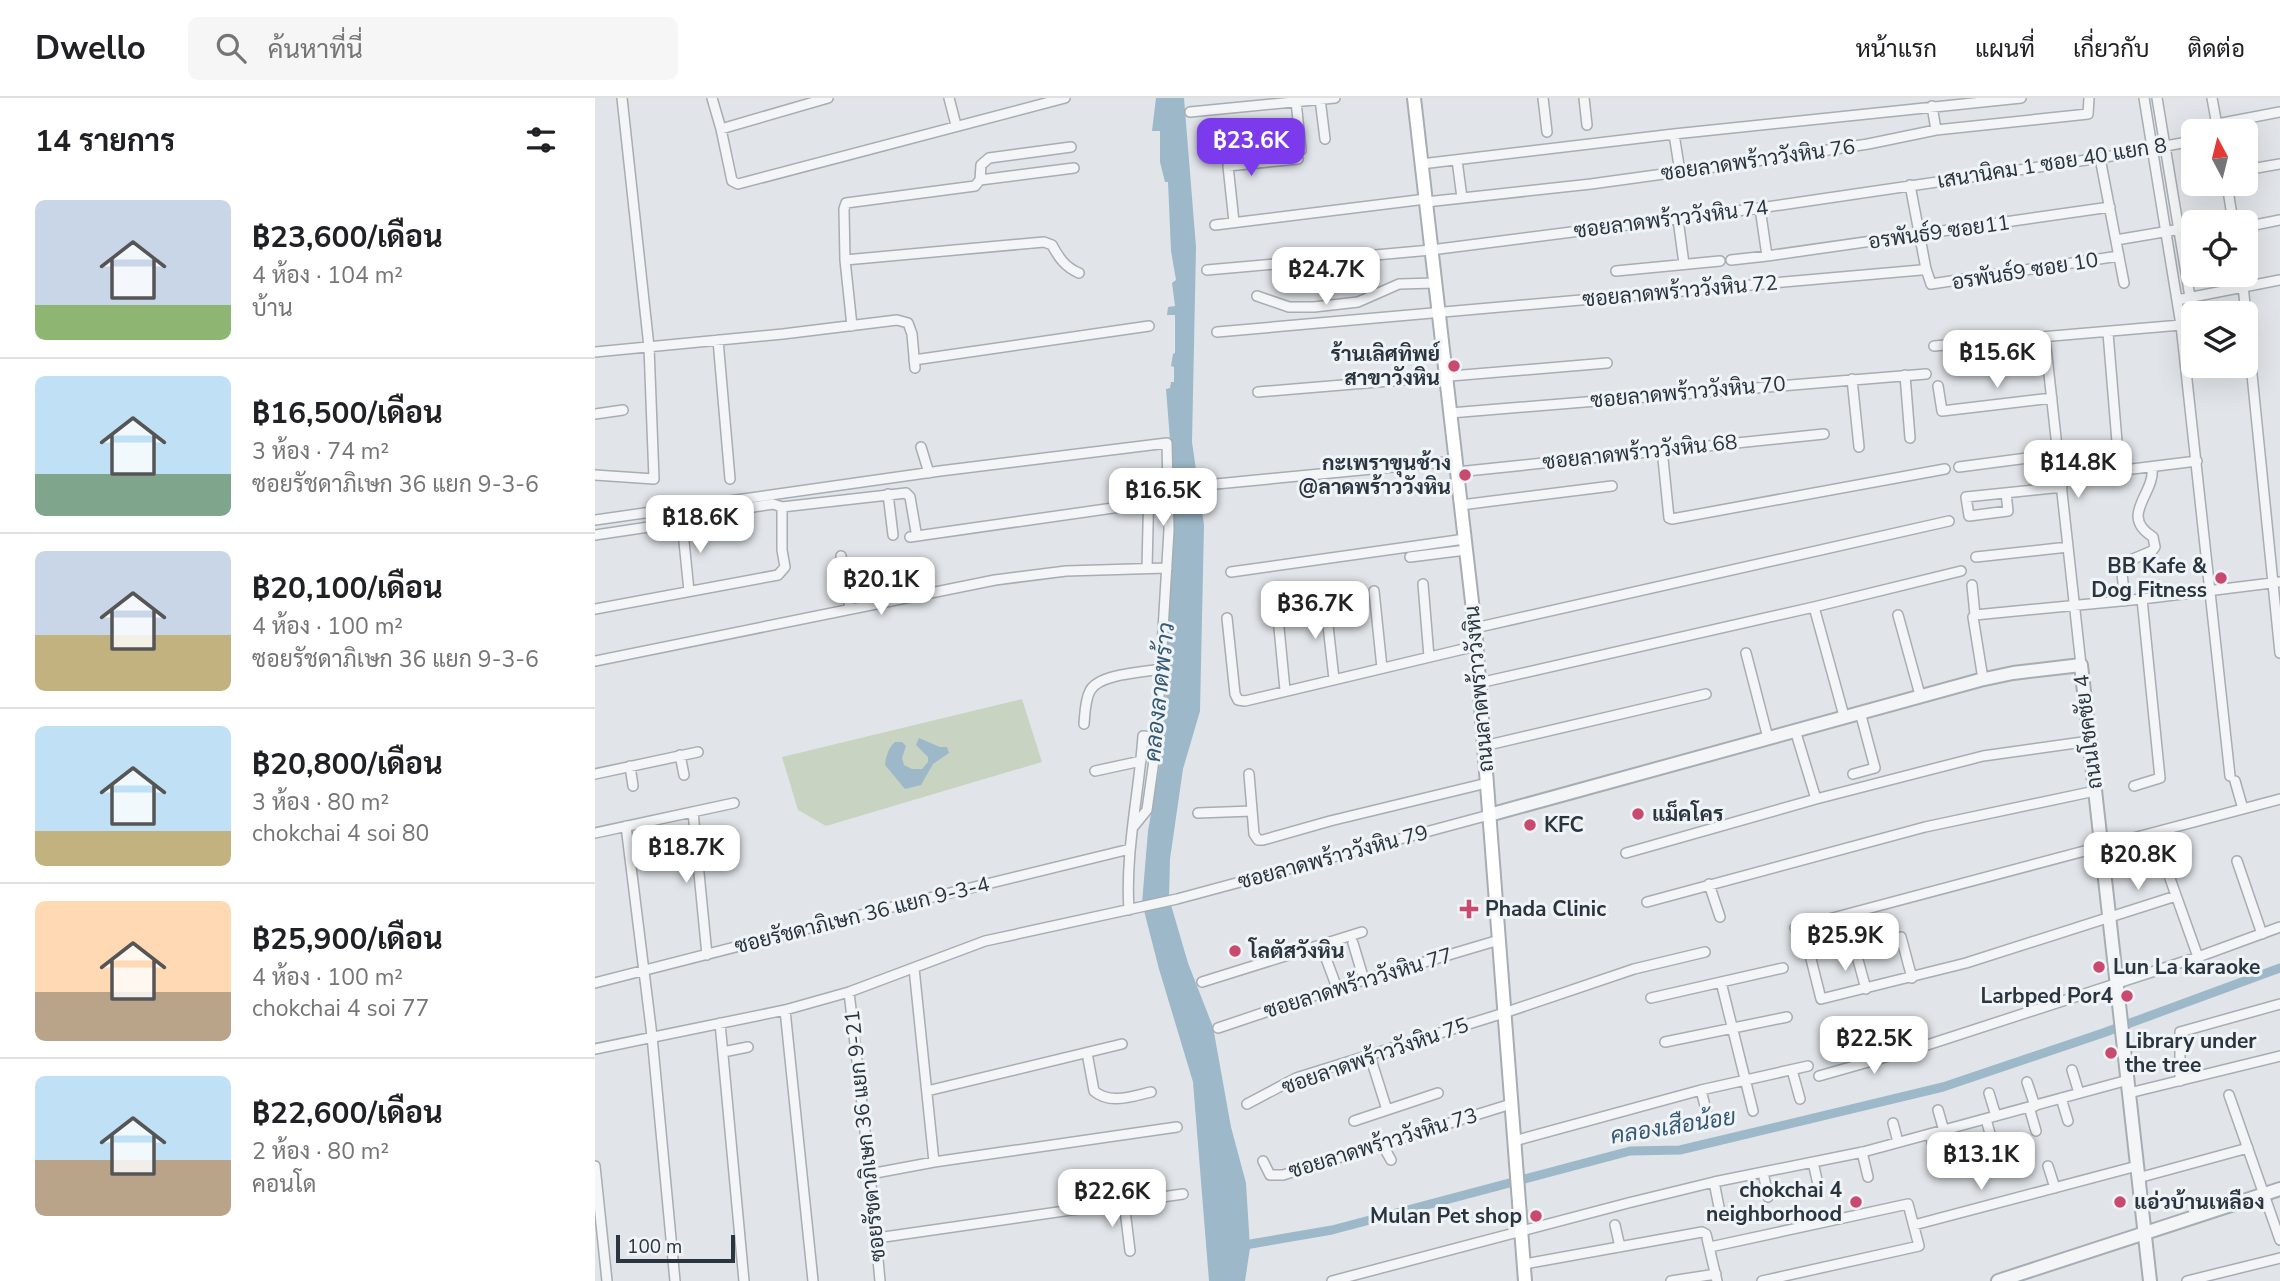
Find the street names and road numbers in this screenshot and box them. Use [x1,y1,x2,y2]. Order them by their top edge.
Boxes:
street label: เสนานิคม 1 ซอย 40 แยก 8 [1935,131,2169,195]
street label: ซอยลาดพร้าววังหิน 76 [1659,133,1857,187]
street label: ซอยลาดพร้าววังหิน 74 [1572,193,1770,245]
street label: อรพันธ์9 ซอย11 [1866,208,2012,256]
street label: อรพันธ์9 ซอย 10 [1950,246,2100,296]
street label: ซอยลาดพร้าววังหิน 72 [1581,269,1779,313]
street label: ซอยลาดพร้าววังหิน 70 [1589,370,1787,414]
street label: ซอยลาดพร้าววังหิน 68 [1541,428,1739,476]
street label: ถนนลาดพร้าววังหิน [1458,605,1500,773]
street label: ถนนโชคชัย 4 [2067,673,2109,791]
street label: ซอยลาดพร้าววังหิน 79 [1235,818,1431,896]
street label: ซอยรัชดาภิเษก 36 แยก 9-3-4 [732,870,992,960]
street label: ซอยลาดพร้าววังหิน 77 [1260,941,1456,1025]
street label: ซอยรัชดาภิเษก 36 แยก 9-21 [838,1009,892,1263]
street label: ซอยลาดพร้าววังหิน 75 [1278,1011,1472,1101]
street label: ซอยลาดพร้าววังหิน 73 [1285,1101,1481,1185]

